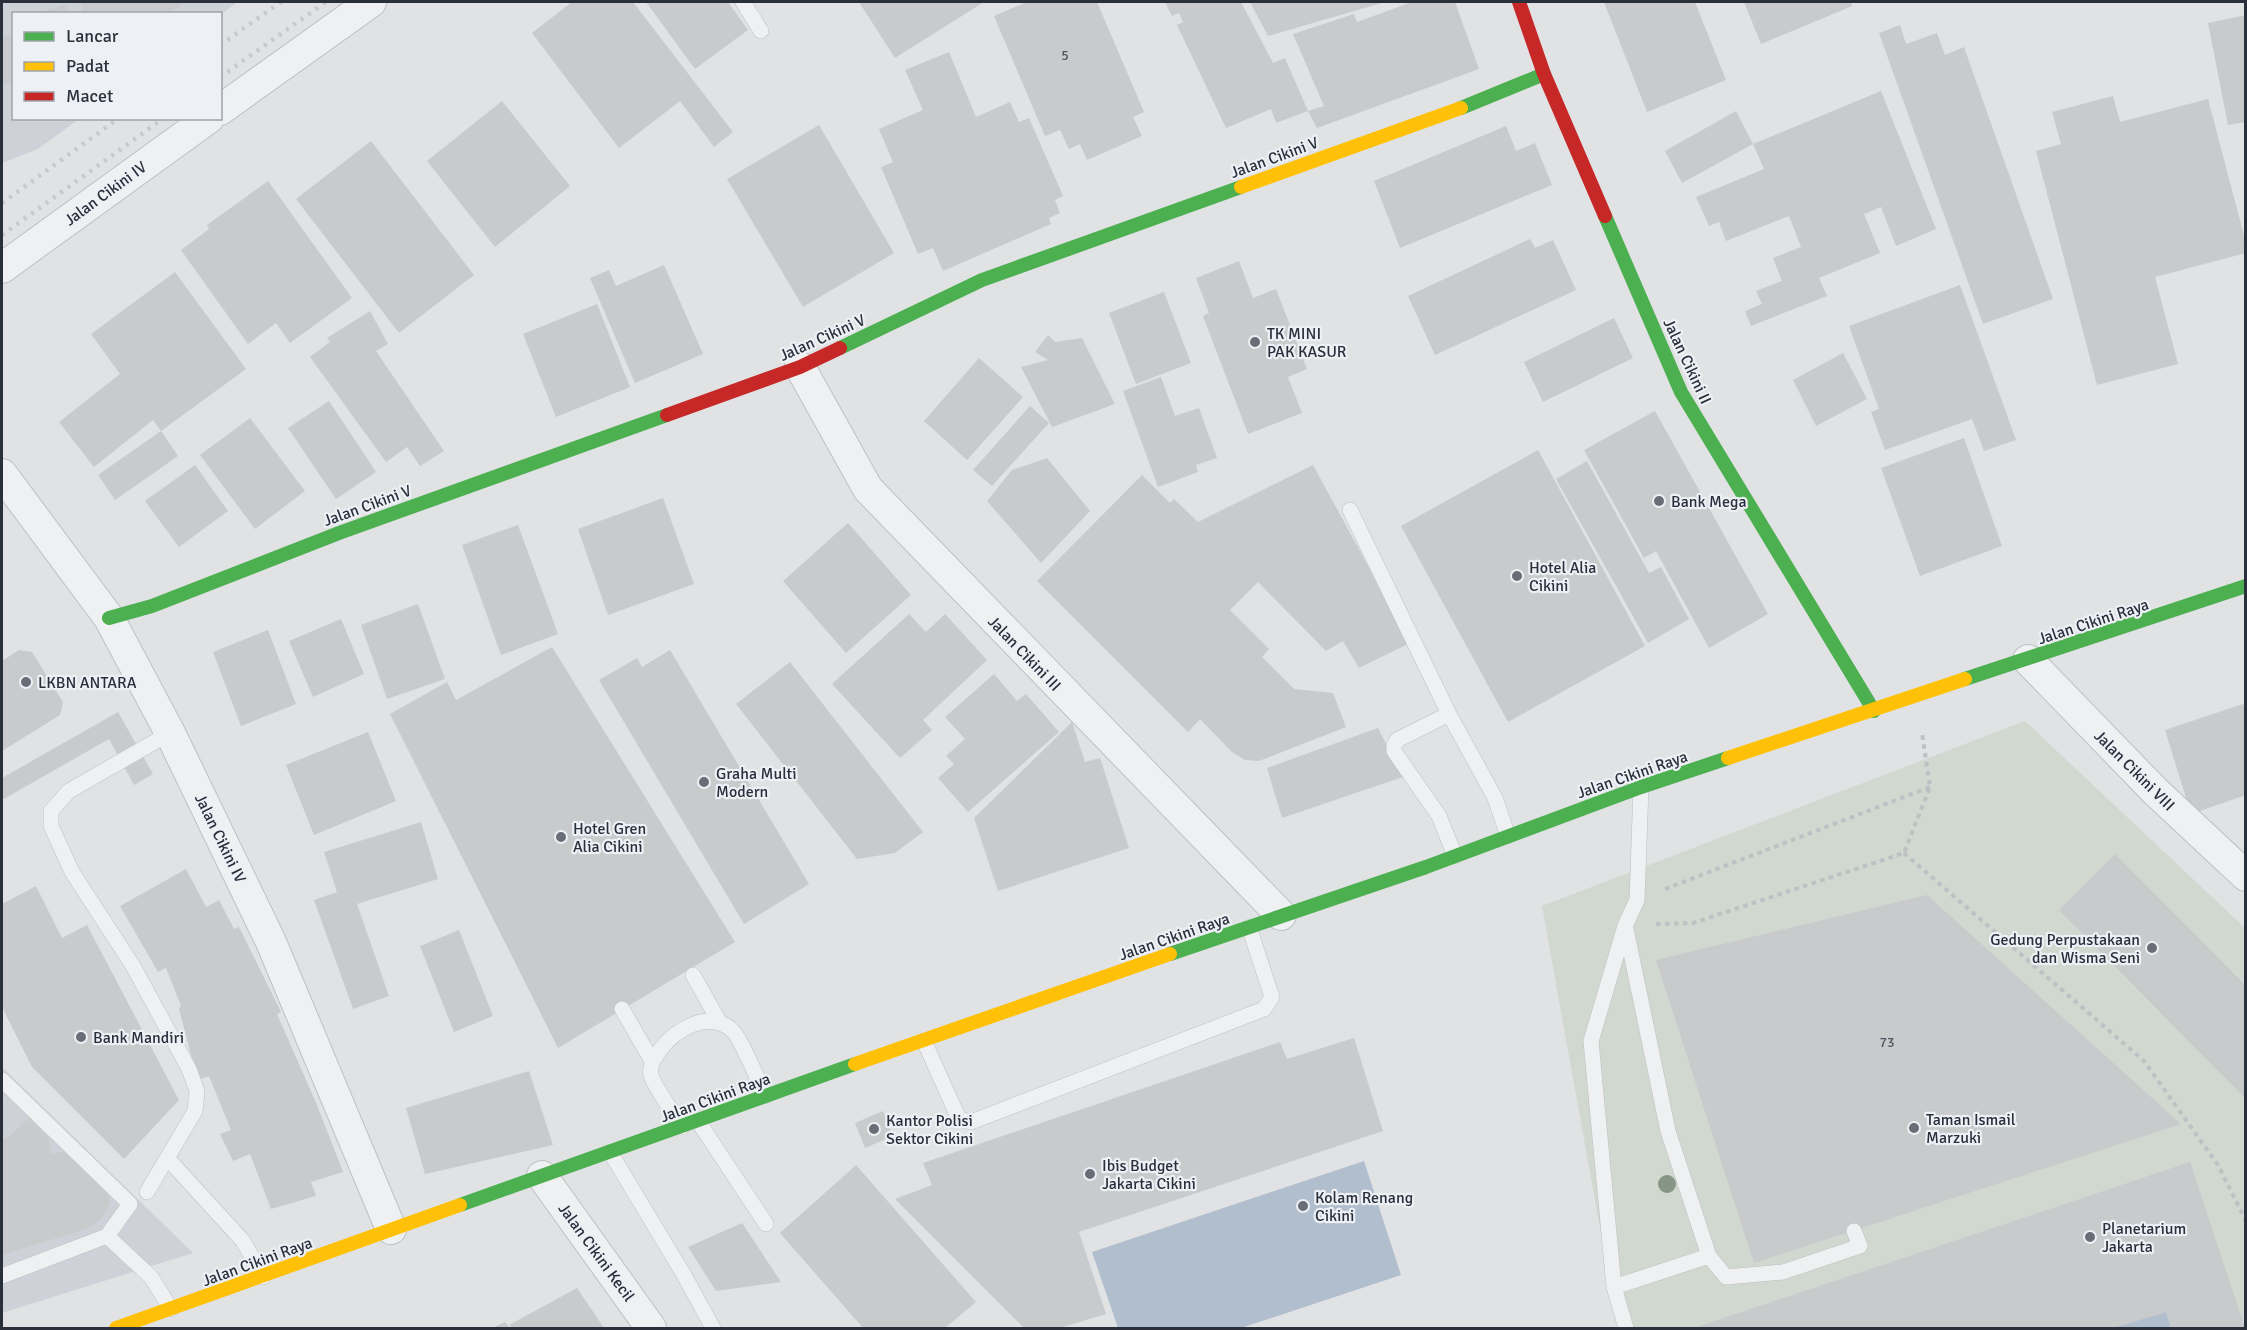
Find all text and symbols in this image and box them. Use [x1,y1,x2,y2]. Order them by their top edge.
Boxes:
legend [12,12,222,120]
text: Lancar [66,25,119,47]
house number: 5 [1061,47,1069,64]
text: Padat [66,55,110,77]
text: Macet [66,85,113,107]
street label: Jalan Cikini V [1228,133,1321,183]
street label: Jalan Cikini IV [61,157,151,230]
street label: Jalan Cikini V [776,310,868,366]
street label: Jalan Cikini II [1659,315,1716,407]
place label: TK MINI PAK KASUR [1267,324,1347,362]
marker: TK MINI PAK KASUR [1248,335,1262,349]
street label: Jalan Cikini V [321,481,414,531]
place label: Bank Mega [1671,492,1747,512]
marker: Bank Mega [1652,494,1666,508]
place label: Hotel Alia Cikini [1529,558,1596,596]
marker: Hotel Alia Cikini [1510,569,1524,583]
street label: Jalan Cikini Raya [2035,595,2151,649]
street label: Jalan Cikini III [983,612,1065,695]
place label: LKBN ANTARA [38,673,137,693]
marker: LKBN ANTARA [19,675,33,689]
street label: Jalan Cikini VIII [2090,726,2179,815]
street label: Jalan Cikini Raya [1574,747,1690,803]
place label: Graha Multi Modern [716,764,797,802]
marker: Graha Multi Modern [697,775,711,789]
street label: Jalan Cikini IV [190,791,250,886]
place label: Hotel Gren Alia Cikini [573,819,646,857]
marker: Hotel Gren Alia Cikini [554,830,568,844]
street label: Jalan Cikini Raya [1116,909,1232,965]
place label: Gedung Perpustakaan dan Wisma Seni [1990,930,2140,968]
marker: Gedung Perpustakaan dan Wisma Seni [2145,941,2159,955]
place label: Bank Mandiri [93,1028,184,1048]
marker: Bank Mandiri [74,1030,88,1044]
house number: 73 [1879,1034,1895,1051]
street label: Jalan Cikini Raya [658,1069,773,1127]
place label: Taman Ismail Marzuki [1926,1110,2016,1148]
place label: Kantor Polisi Sektor Cikini [886,1111,973,1149]
marker: Taman Ismail Marzuki [1907,1121,1921,1135]
marker: Kantor Polisi Sektor Cikini [867,1122,881,1136]
place label: Ibis Budget Jakarta Cikini [1102,1156,1196,1194]
marker: Ibis Budget Jakarta Cikini [1083,1167,1097,1181]
place label: Kolam Renang Cikini [1315,1188,1413,1226]
street label: Jalan Cikini Kecil [554,1199,639,1306]
marker: Kolam Renang Cikini [1296,1199,1310,1213]
place label: Planetarium Jakarta [2102,1219,2186,1257]
marker: Planetarium Jakarta [2083,1230,2097,1244]
street label: Jalan Cikini Raya [200,1233,315,1291]

